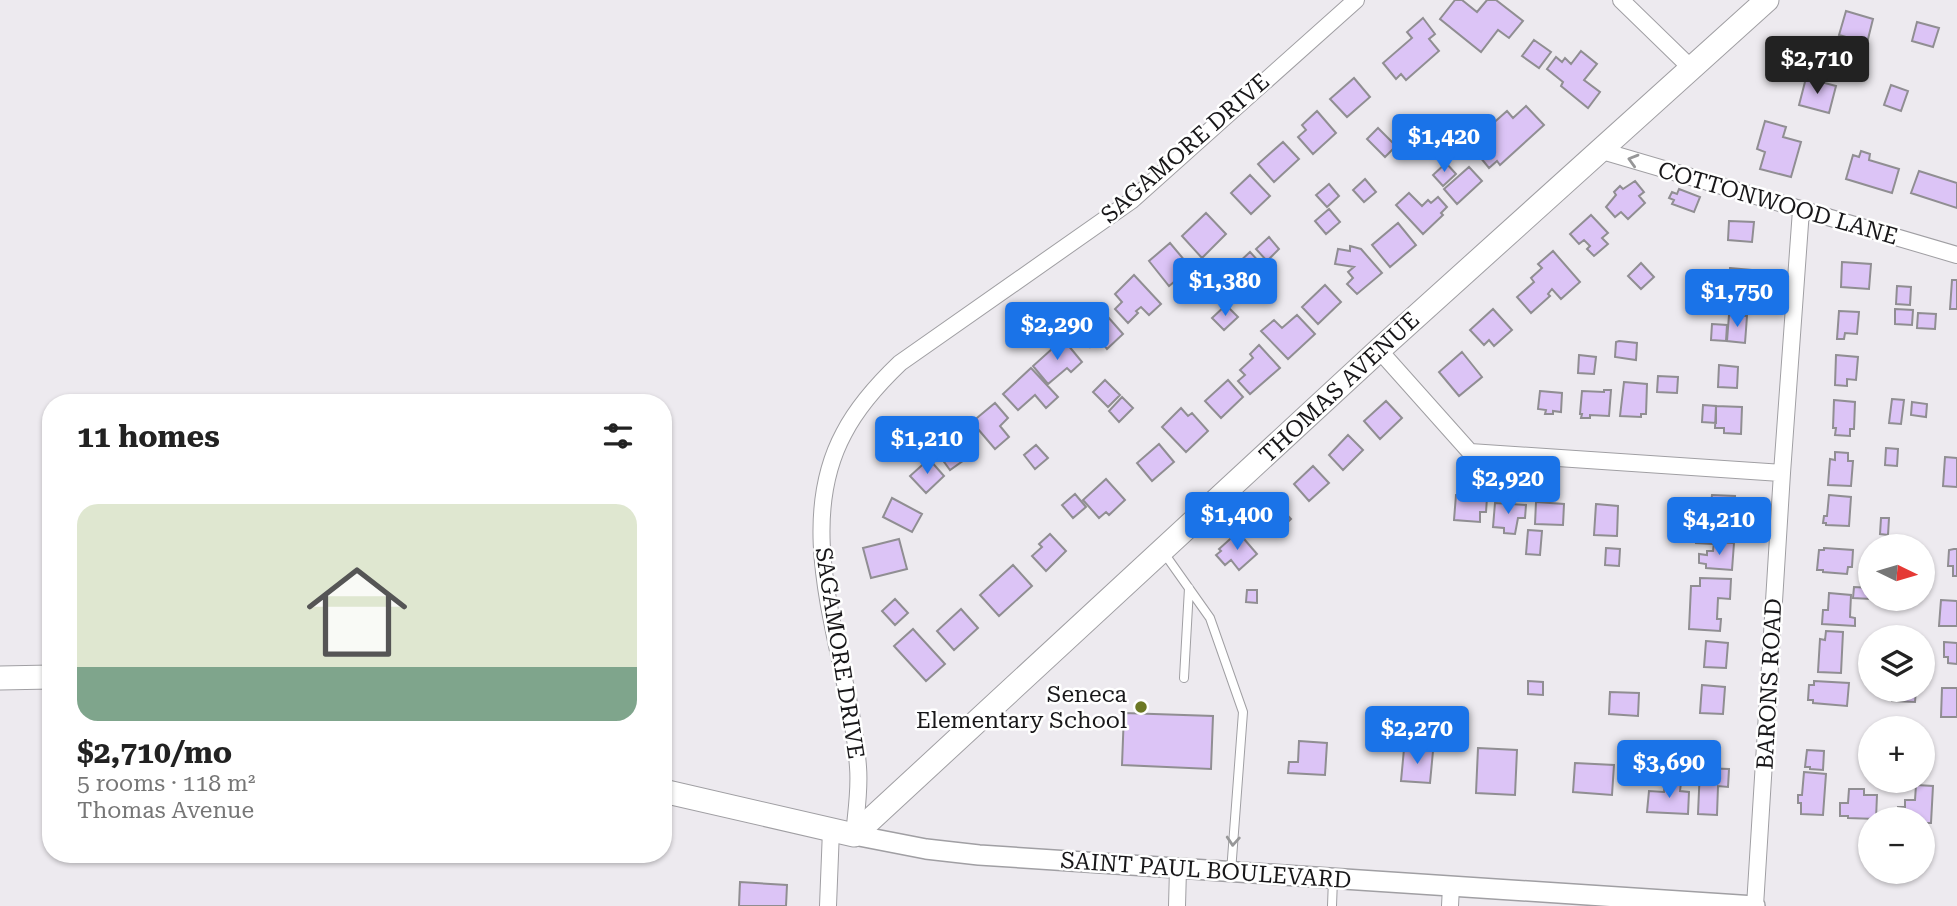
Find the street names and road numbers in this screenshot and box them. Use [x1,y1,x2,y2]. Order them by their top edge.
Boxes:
street label: SAGAMORE DRIVE [1096,68,1275,229]
street label: COTTONWOOD LANE [1655,156,1901,251]
street label: THOMAS AVENUE [1254,306,1425,468]
street label: SAGAMORE DRIVE [809,545,870,761]
street label: BARONS ROAD [1752,598,1787,770]
street label: SAINT PAUL BOULEVARD [1060,847,1352,894]

